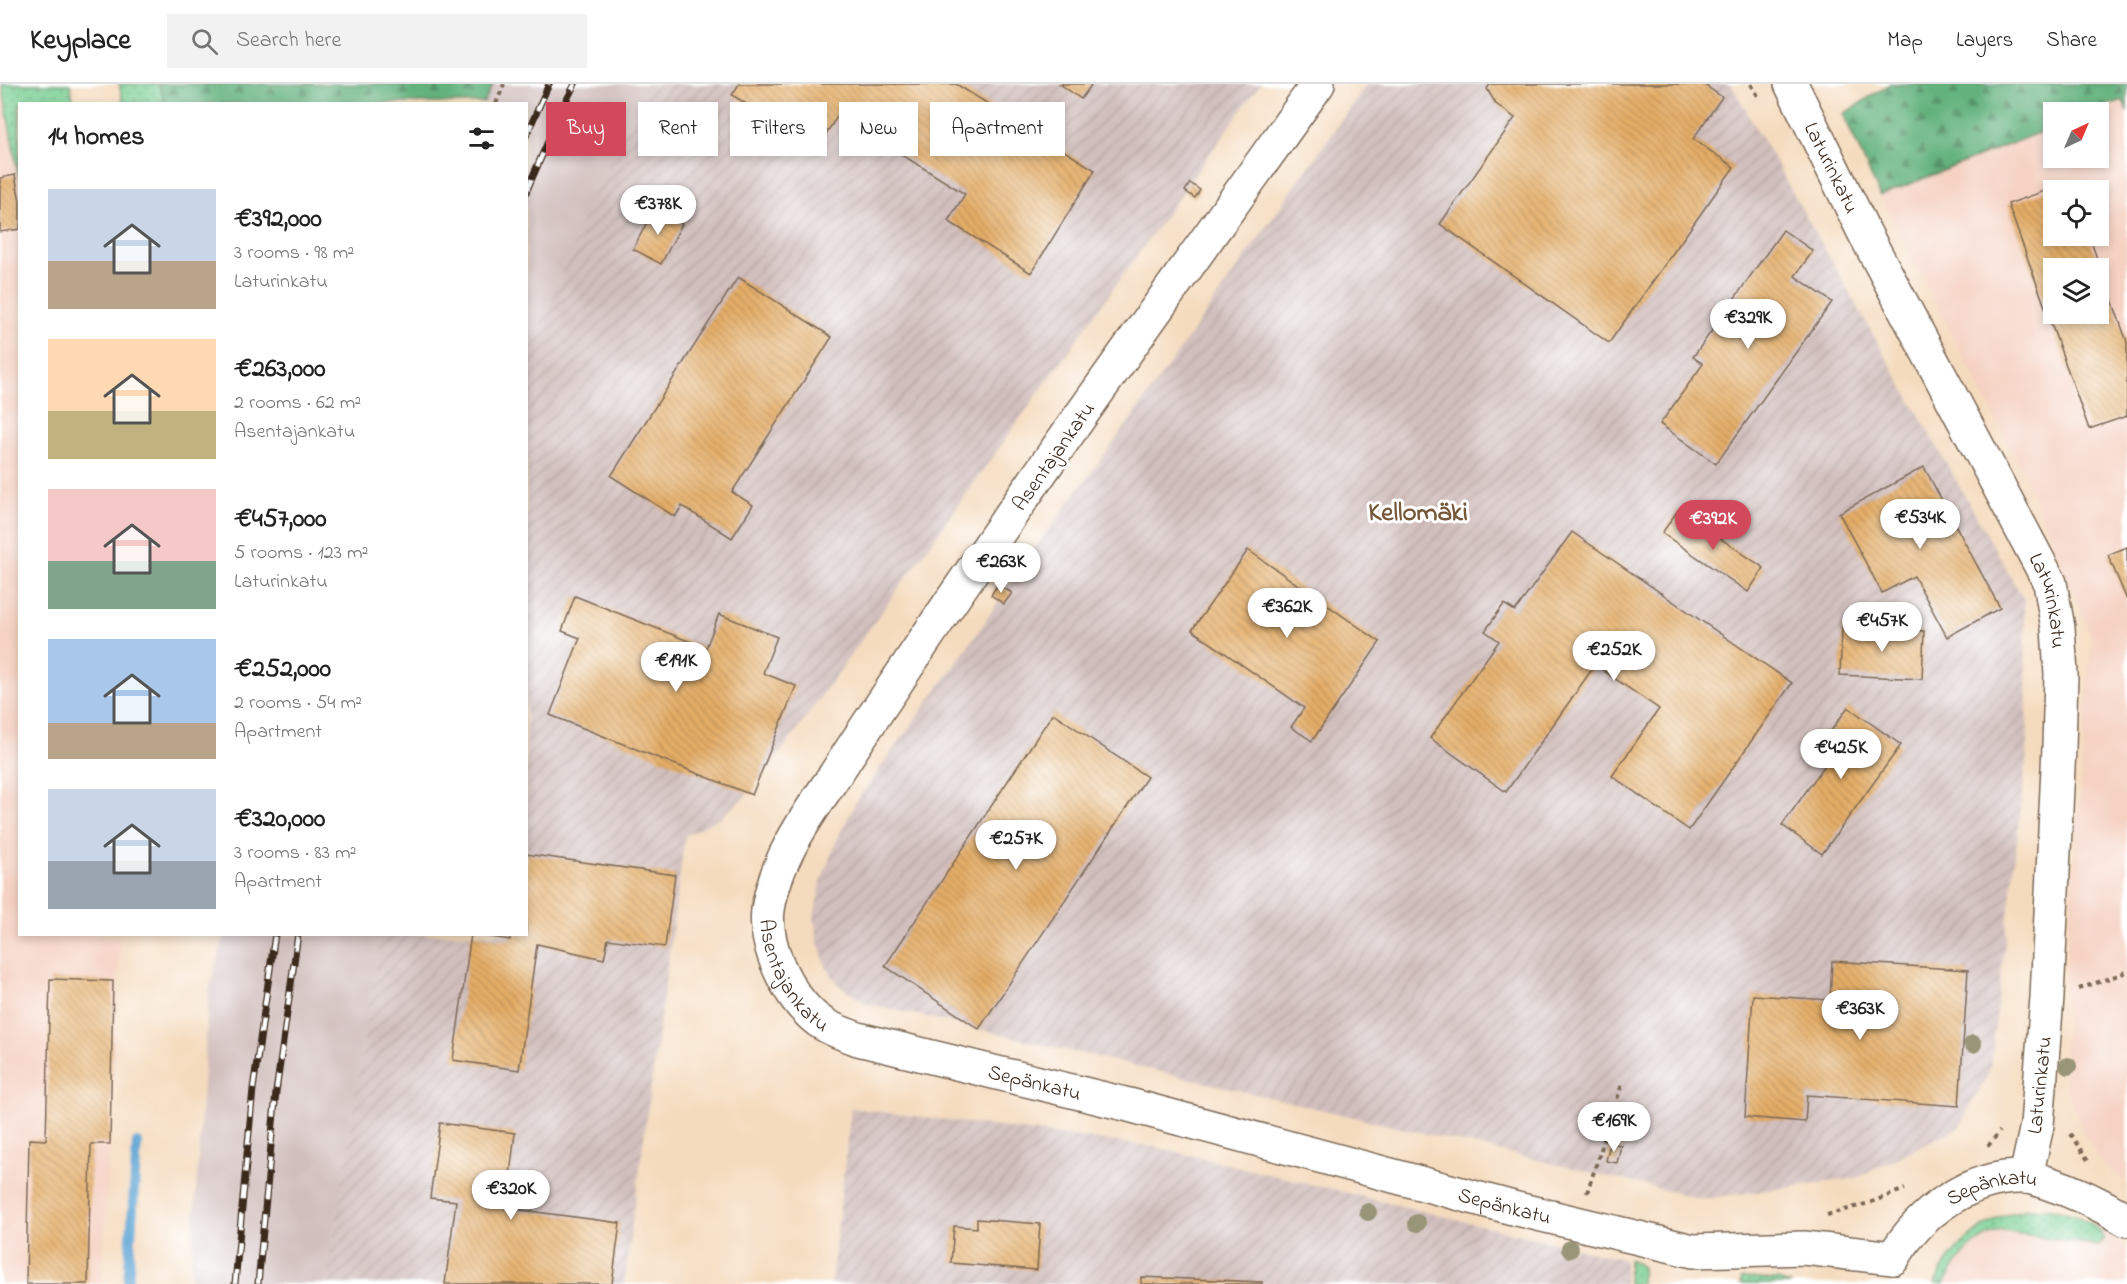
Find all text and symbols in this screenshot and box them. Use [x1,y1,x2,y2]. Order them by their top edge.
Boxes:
search box [167,14,587,68]
text: Keyplace [30,21,131,62]
icon: search [188,25,221,58]
text: Search here [236,25,341,57]
text: Map [1887,26,1923,56]
text: Layers [1956,26,2013,56]
text: Share [2046,26,2097,56]
chip: Buy [546,102,626,156]
chip: Rent [638,102,718,156]
chip: Filters [730,102,827,156]
chip: New [839,102,918,156]
chip: Apartment [930,102,1065,156]
north arrow [2043,102,2109,168]
map controls [2043,102,2109,324]
street label: Laturinkatu [1795,118,1866,219]
text: 14 homes [48,119,144,157]
icon: filters [465,122,498,155]
button: locate [2043,180,2109,246]
pin: €378K [616,185,700,236]
text: €378K [634,190,682,219]
text: €392,000 [234,201,322,239]
icon: home [96,213,168,285]
text: 3 rooms · 98 m² [234,239,354,268]
button: layers [2043,258,2109,324]
text: Laturinkatu [234,268,328,297]
pin: €329K [1706,299,1790,350]
text: €329K [1724,304,1772,333]
text: €263,000 [234,351,325,389]
icon: home [96,363,168,435]
text: 2 rooms · 62 m² [234,389,361,418]
street label: Asentajankatu [1006,396,1103,518]
text: Asentajankatu [234,418,355,447]
district label: Kellomäki [1368,494,1468,533]
pin: €534K [1878,499,1962,550]
pin: €392K [1671,500,1755,551]
text: €457,000 [234,501,327,539]
text: €534K [1894,504,1946,533]
text: €392K [1689,505,1737,534]
icon: home [96,513,168,585]
text: 5 rooms · 123 m² [234,539,368,568]
pin: €263K [959,543,1043,594]
text: €263K [976,548,1026,577]
street label: Laturinkatu [2020,548,2072,649]
text: Laturinkatu [234,568,328,597]
pin: €362K [1245,588,1329,639]
text: €362K [1262,593,1312,622]
pin: €457K [1840,602,1924,653]
text: €457K [1856,607,1908,636]
pin: €252K [1572,631,1656,682]
text: €252K [1587,636,1641,665]
pin: €191K [634,642,718,693]
text: €191K [655,647,697,676]
text: €252,000 [234,651,331,689]
icon: home [96,663,168,735]
text: 2 rooms · 54 m² [234,689,362,718]
text: Apartment [234,718,322,747]
pin: €425K [1799,729,1883,780]
text: €425K [1814,734,1868,763]
text: €320,000 [234,801,325,839]
icon: home [96,813,168,885]
pin: €257K [974,820,1058,871]
text: €257K [989,825,1043,854]
text: 3 rooms · 83 m² [234,839,356,868]
text: Apartment [234,868,322,897]
street label: Asentajankatu [750,918,834,1041]
pin: €363K [1818,990,1902,1041]
text: €363K [1836,995,1884,1024]
street label: Laturinkatu [2021,1035,2061,1136]
street label: Sepänkatu [985,1058,1084,1110]
pin: €169K [1572,1102,1656,1153]
text: €169K [1592,1107,1636,1136]
street label: Sepänkatu [1941,1164,2041,1214]
pin: €320K [469,1170,553,1221]
text: €320K [486,1175,536,1204]
street label: Sepänkatu [1454,1181,1554,1234]

